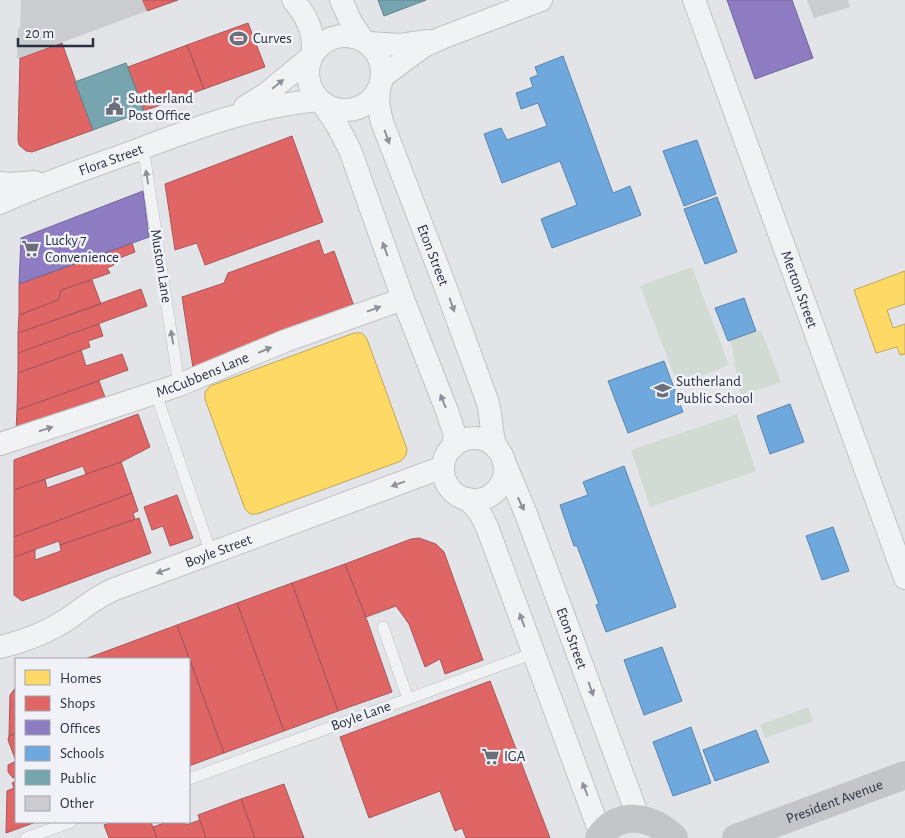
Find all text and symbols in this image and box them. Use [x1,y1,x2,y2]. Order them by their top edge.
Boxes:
scale bar [18,15,92,47]
text: 20 m [25,26,54,41]
sports icon: Curves [229,28,249,48]
place label: Curves [253,31,292,46]
one-way arrow [271,79,284,90]
place label: Sutherland Post Office [128,91,193,123]
public building icon: Sutherland Post Office [104,97,124,117]
one-way arrow [384,129,391,144]
street label: Flora Street [77,141,145,178]
one-way arrow [143,168,151,184]
street label: Eton Street [415,222,452,288]
street label: Muston Lane [148,228,174,304]
place label: Lucky 7 Convenience [45,233,119,265]
supermarket icon: Lucky 7 Convenience [21,239,41,259]
one-way arrow [381,241,389,256]
street label: Merton Street [779,249,821,330]
one-way arrow [449,297,456,312]
one-way arrow [367,305,382,313]
one-way arrow [168,329,176,345]
one-way arrow [258,345,272,353]
street label: McCubbens Lane [154,349,251,400]
place label: Sutherland Public School [676,374,753,406]
school or university icon: Sutherland Public School [652,380,672,400]
one-way arrow [439,393,447,408]
one-way arrow [39,424,54,432]
one-way arrow [390,481,405,488]
one-way arrow [518,497,526,511]
street label: Boyle Street [183,531,254,570]
one-way arrow [155,567,170,575]
street label: Eton Street [554,605,590,671]
one-way arrow [518,613,525,628]
legend [15,658,190,823]
text: Homes [60,671,102,686]
one-way arrow [587,682,595,697]
text: Shops [60,696,95,711]
street label: Boyle Lane [329,698,393,734]
text: Offices [60,721,101,736]
text: Schools [60,746,104,761]
supermarket icon: IGA [480,746,500,766]
place label: IGA [504,749,526,764]
text: Public [60,771,96,786]
street label: President Avenue [784,776,885,826]
one-way arrow [581,781,589,796]
text: Other [60,796,94,811]

